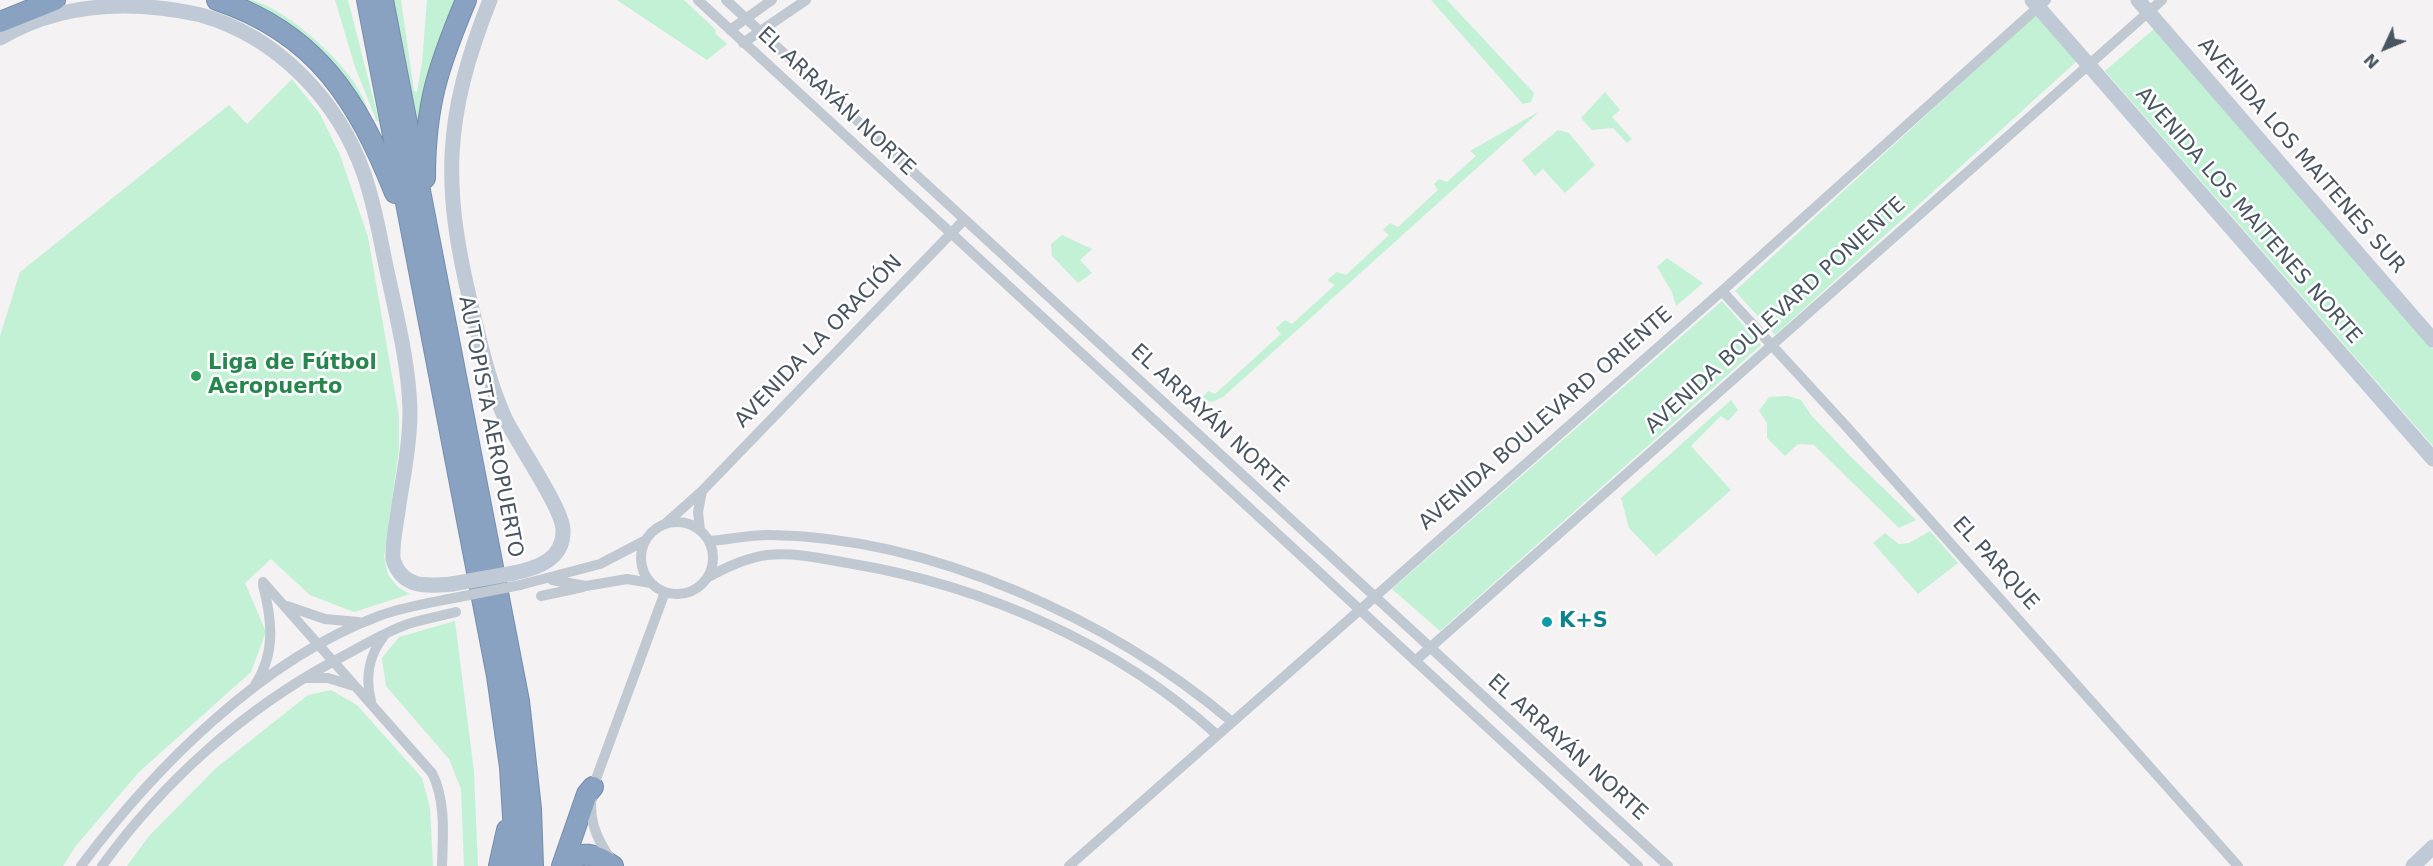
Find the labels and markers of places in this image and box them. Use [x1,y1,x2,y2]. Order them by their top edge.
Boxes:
place label: Liga de Fútbol Aeropuerto [208,351,377,401]
marker: Liga de Fútbol Aeropuerto [189,369,203,383]
place label: K+S [1559,609,1608,635]
marker: K+S [1540,615,1554,629]

